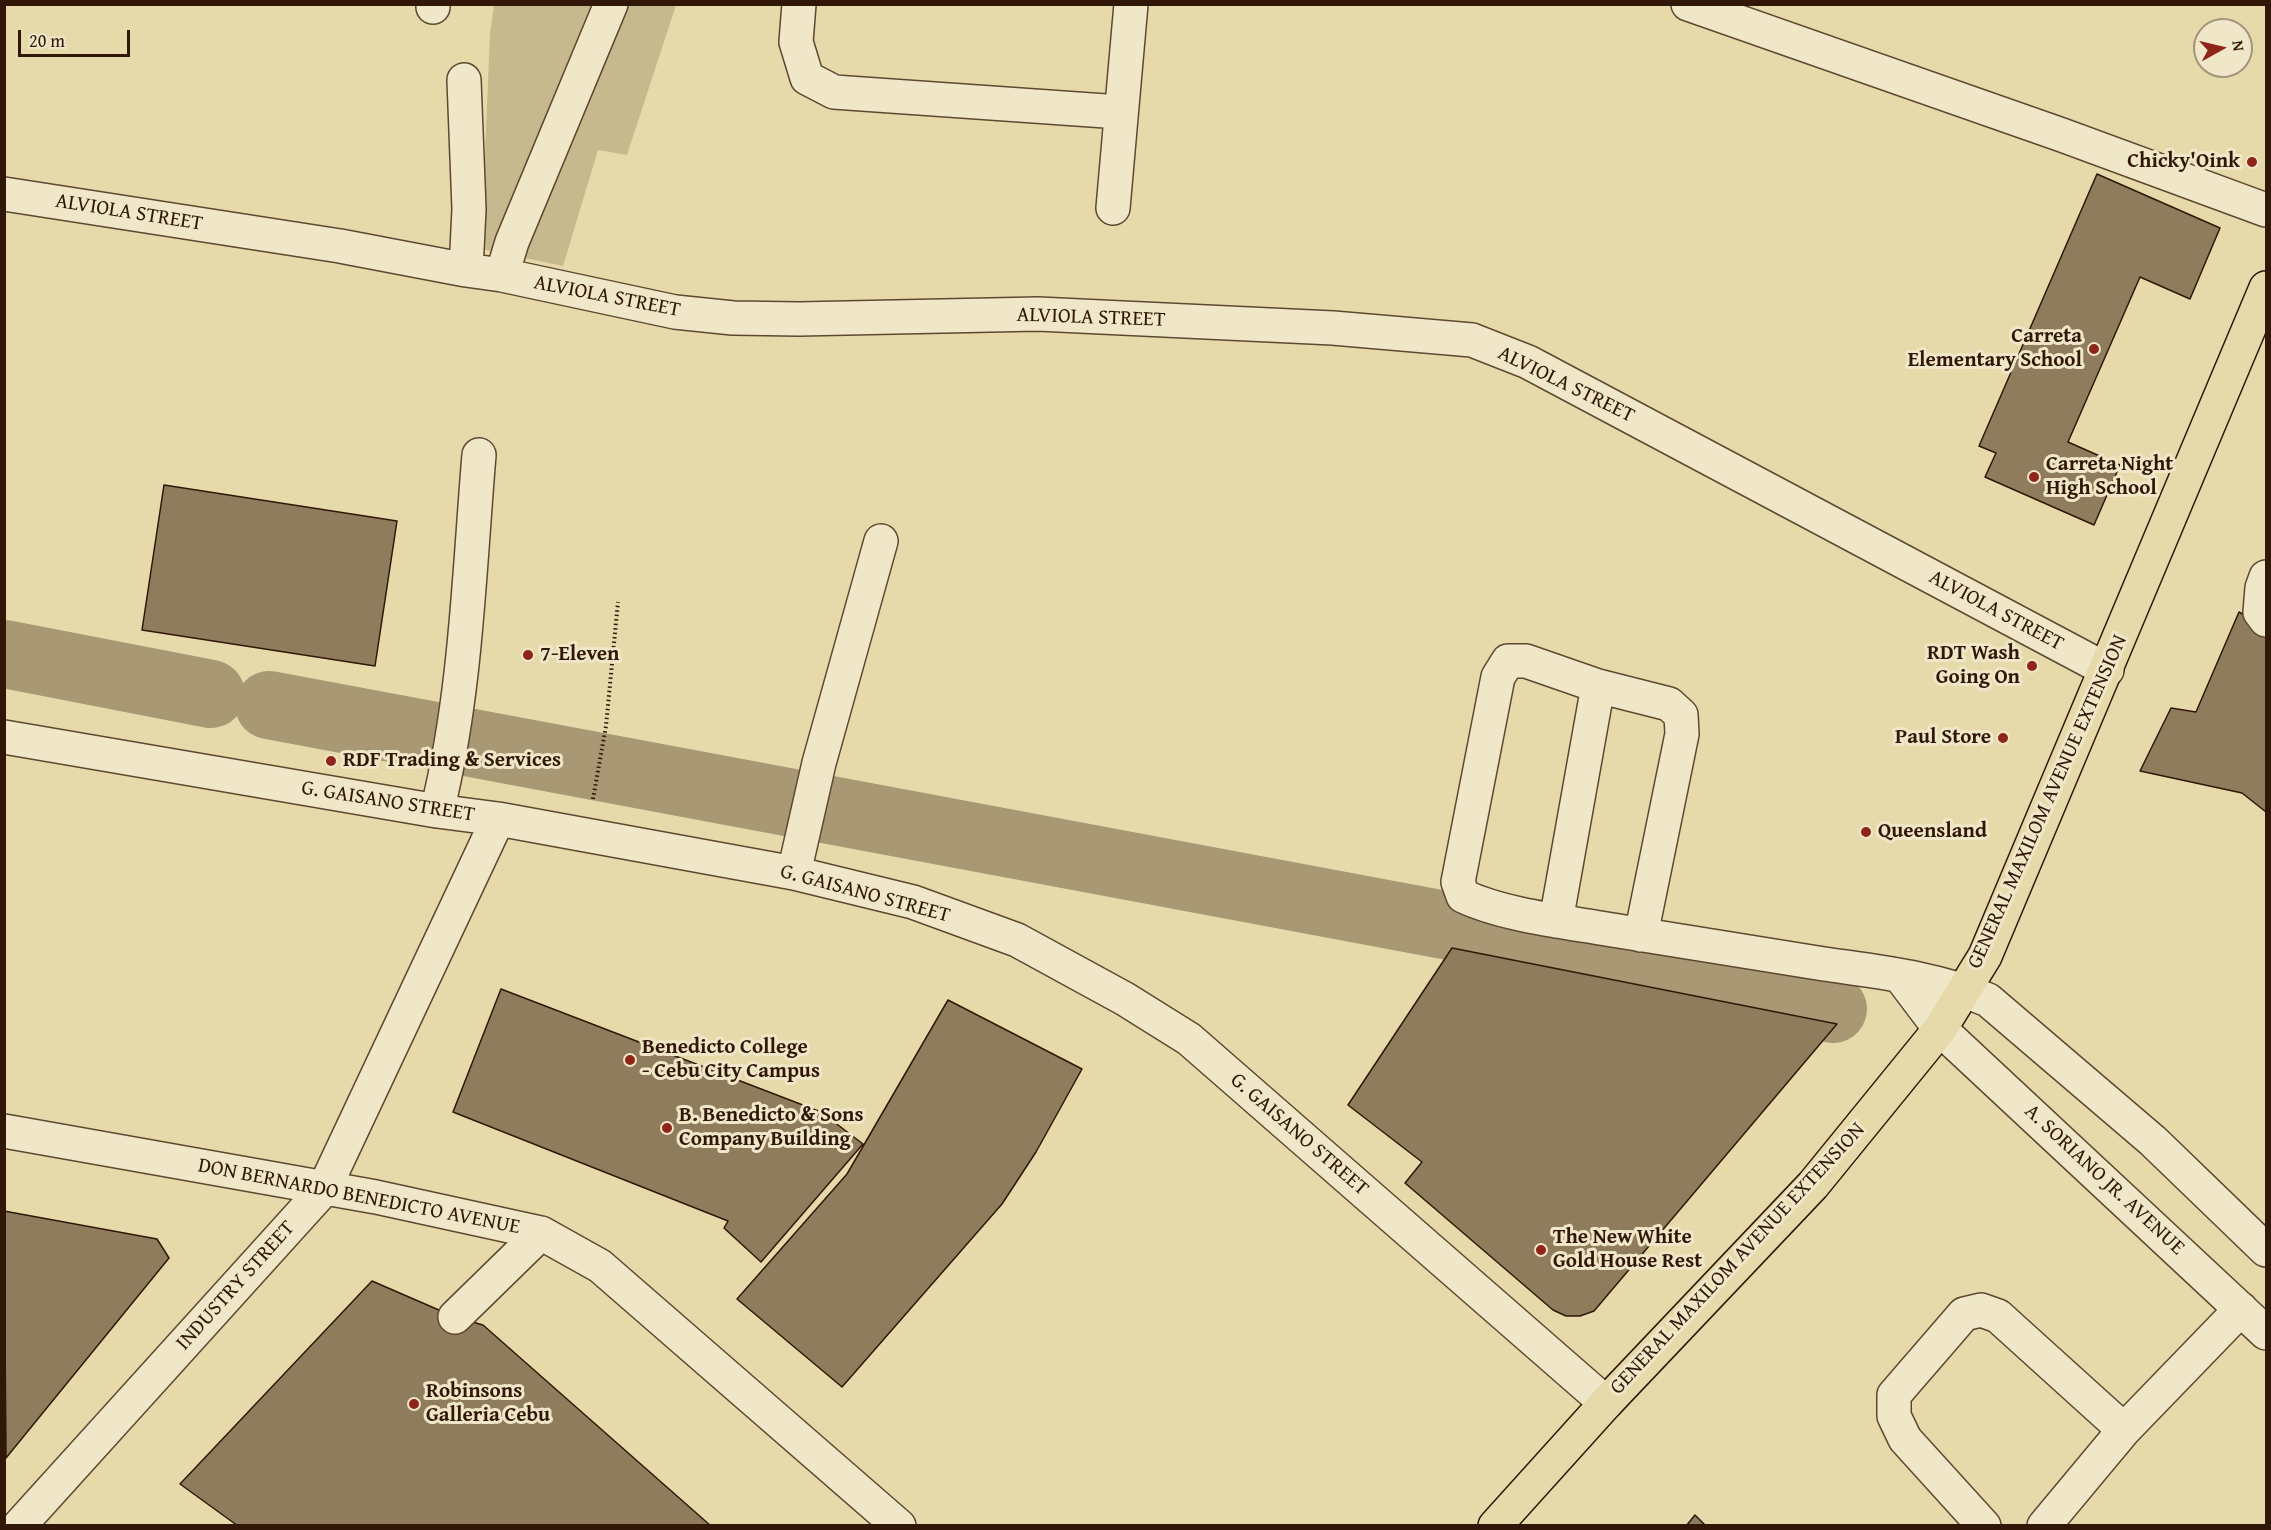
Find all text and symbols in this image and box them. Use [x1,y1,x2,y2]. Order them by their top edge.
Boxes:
scale bar [21,18,134,56]
north arrow [2193,18,2253,78]
text: 20 m [29,27,65,54]
text: N [2226,39,2251,53]
place label: Chicky'Oink [2127,149,2240,175]
marker: Chicky'Oink [2245,155,2259,169]
street label: ALVIOLA STREET [54,189,204,237]
street label: ALVIOLA STREET [532,270,682,324]
street label: ALVIOLA STREET [1016,303,1166,333]
place label: Carreta Elementary School [1908,324,2082,374]
street label: ALVIOLA STREET [1494,341,1638,429]
marker: Carreta Elementary School [2087,342,2101,356]
place label: Carreta Night High School [2046,452,2173,502]
marker: Carreta Night High School [2027,470,2041,484]
street label: ALVIOLA STREET [1924,565,2068,657]
street label: GENERAL MAXILOM AVENUE EXTENSION [1963,631,2133,973]
place label: RDT Wash Going On [1927,641,2020,691]
place label: 7-Eleven [540,642,620,668]
marker: 7-Eleven [521,648,535,662]
marker: RDT Wash Going On [2025,659,2039,673]
place label: Paul Store [1895,725,1991,751]
marker: Paul Store [1996,731,2010,745]
place label: RDF Trading & Services [343,748,561,774]
marker: RDF Trading & Services [324,754,338,768]
street label: G. GAISANO STREET [300,776,476,828]
place label: Queensland [1878,819,1987,845]
marker: Queensland [1859,825,1873,839]
street label: G. GAISANO STREET [777,859,953,929]
place label: Benedicto College - Cebu City Campus [642,1035,820,1085]
marker: Benedicto College - Cebu City Campus [623,1053,637,1067]
street label: G. GAISANO STREET [1225,1068,1373,1202]
street label: A. SORIANO JR. AVENUE [2019,1099,2189,1261]
place label: B. Benedicto & Sons Company Building [679,1103,864,1153]
street label: GENERAL MAXILOM AVENUE EXTENSION [1605,1118,1871,1400]
marker: B. Benedicto & Sons Company Building [660,1121,674,1135]
street label: DON BERNARDO BENEDICTO AVENUE [196,1153,522,1241]
street label: INDUSTRY STREET [171,1216,301,1356]
place label: The New White Gold House Rest [1553,1225,1702,1275]
marker: The New White Gold House Rest [1534,1243,1548,1257]
place label: Robinsons Galleria Cebu [426,1379,550,1429]
marker: Robinsons Galleria Cebu [407,1397,421,1411]

